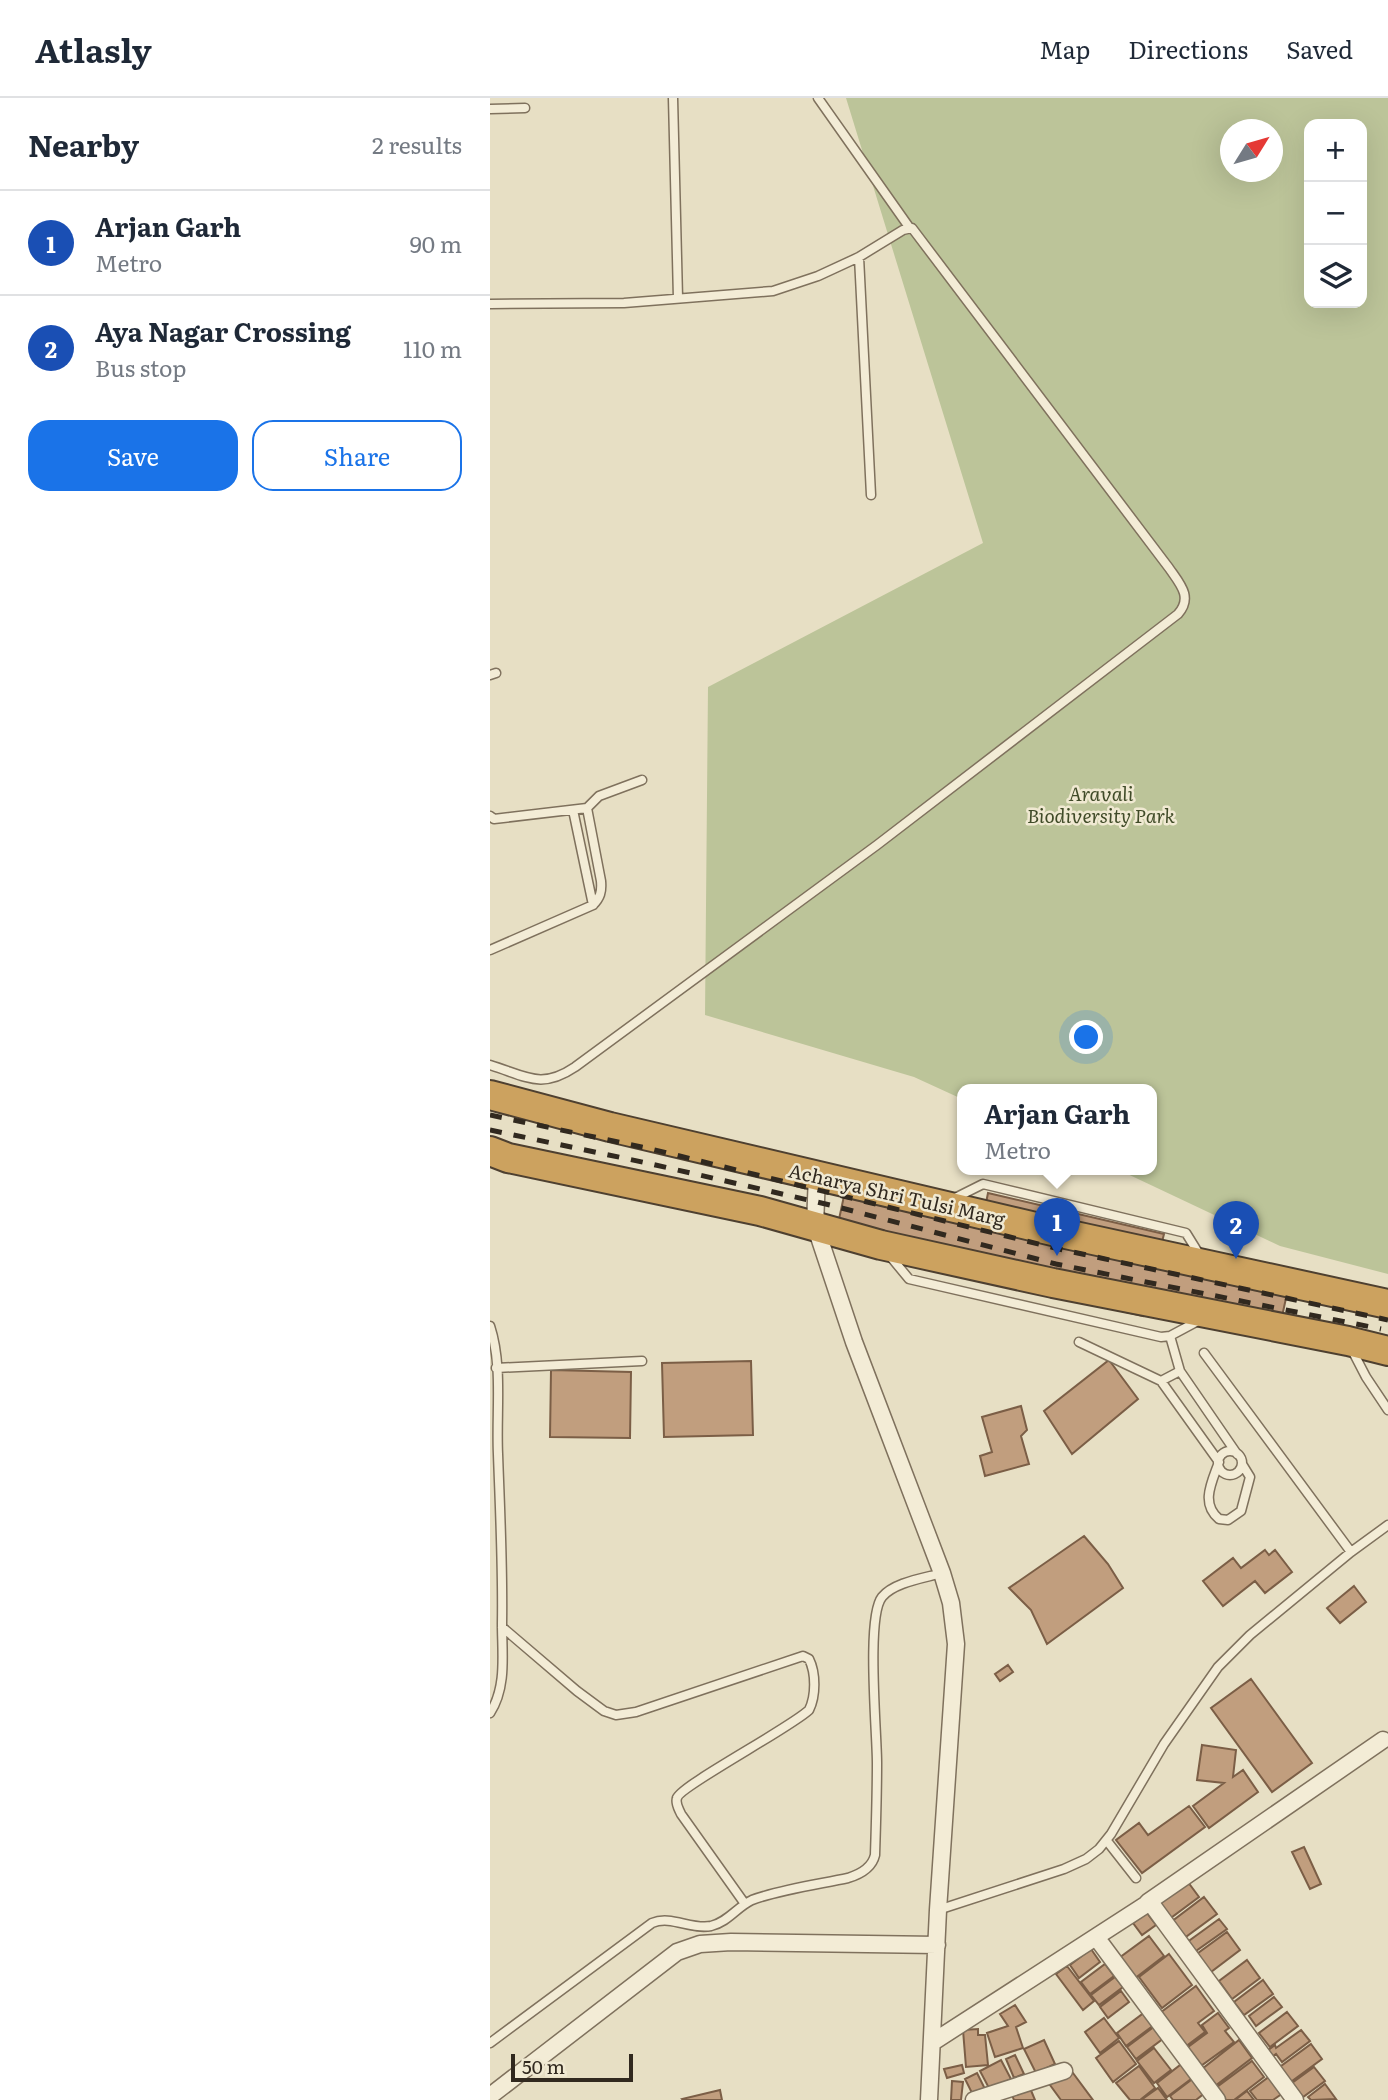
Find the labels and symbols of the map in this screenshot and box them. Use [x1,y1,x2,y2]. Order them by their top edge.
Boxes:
north arrow [1220,119,1283,182]
park label: Aravali Biodiversity Park [1027,779,1176,829]
your location [1069,1020,1103,1054]
street label: Acharya Shri Tulsi Marg [786,1155,1008,1233]
pin: 1 [1034,1198,1080,1256]
pin: 2 [1213,1201,1259,1259]
scale bar [511,2051,634,2083]

